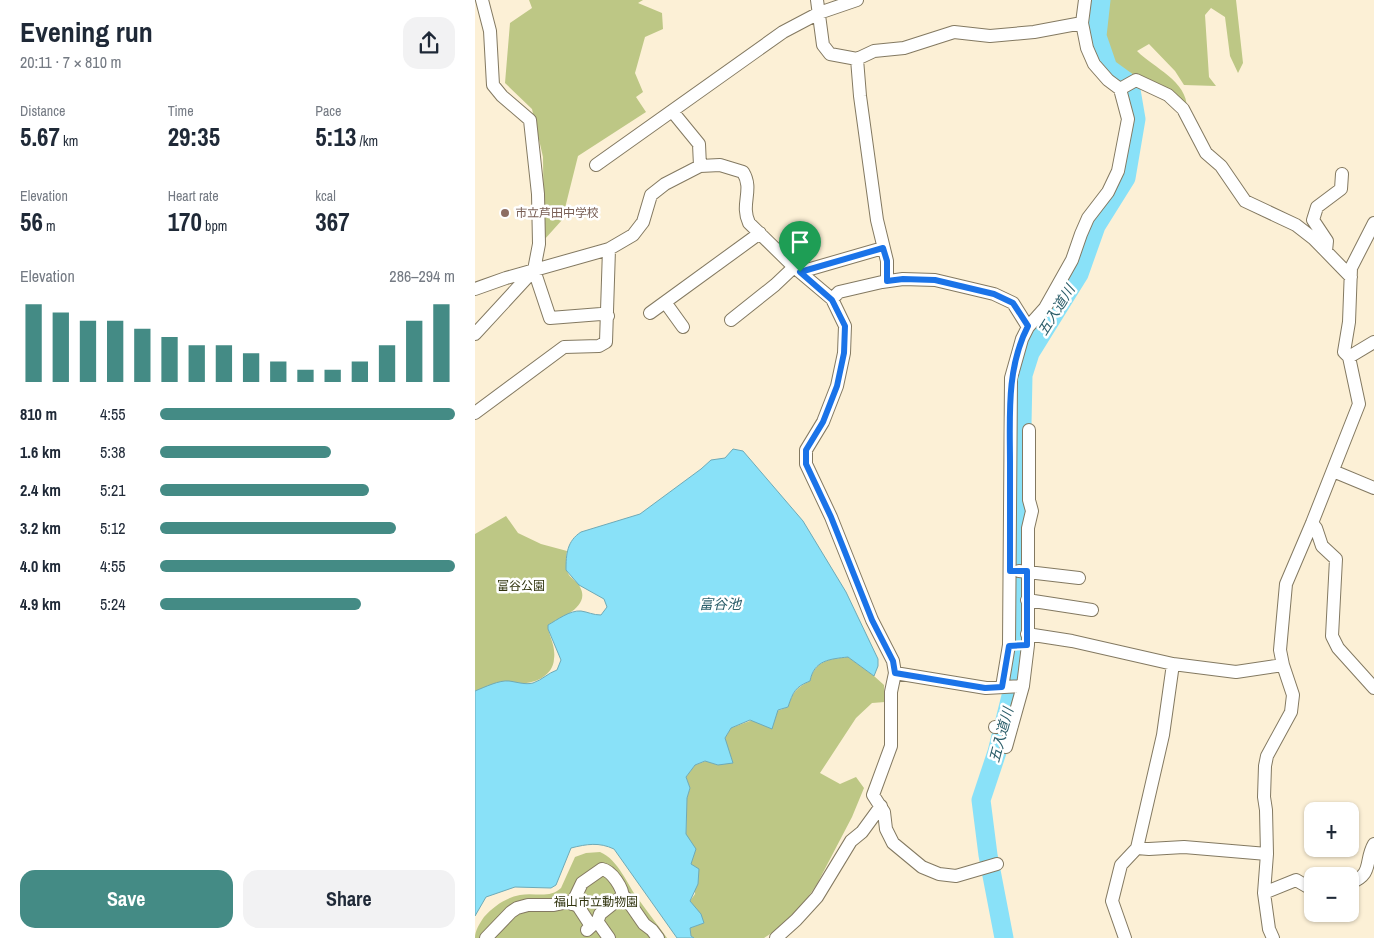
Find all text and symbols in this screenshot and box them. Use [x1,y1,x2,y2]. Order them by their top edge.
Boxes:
text: Evening run [20,13,153,51]
button: share [403,17,455,69]
text: 20:11 · 7 × 810 m [20,51,122,73]
text: Distance [20,102,65,120]
text: Time [168,102,194,120]
text: Pace [315,102,342,120]
text: 5.67 [20,120,60,154]
text: 29:35 [168,120,220,154]
text: 5:13 [315,120,356,154]
text: km [60,132,78,150]
text: /km [356,132,378,150]
text: Elevation [20,187,68,205]
text: Heart rate [168,187,219,205]
text: kcal [315,187,336,205]
text: 56 [20,205,43,239]
text: 170 [168,205,202,239]
text: 367 [315,205,350,239]
place label: 市立芦田中学校 [515,205,599,221]
marker: 市立芦田中学校 [499,207,511,219]
text: m [43,217,56,235]
text: bpm [202,217,227,235]
pin [779,221,821,272]
icon: arrive [786,228,814,256]
text: Elevation [20,265,75,287]
text: 286–294 m [389,265,455,287]
water label: 五入道川 [1034,280,1080,339]
text: 810 m [20,403,57,425]
text: 4:55 [100,403,126,425]
text: 1.6 km [20,441,61,463]
text: 5:38 [100,441,126,463]
text: 2.4 km [20,479,61,501]
text: 5:21 [100,479,126,501]
text: 3.2 km [20,517,61,539]
text: 5:12 [100,517,126,539]
text: 4.0 km [20,555,61,577]
text: 4:55 [100,555,126,577]
park label: 富谷公園 [497,578,545,594]
text: 4.9 km [20,593,61,615]
text: 5:24 [100,593,126,615]
water label: 富谷池 [699,595,743,613]
water label: 五入道川 [985,704,1017,764]
map controls [1304,802,1359,922]
button: + [1304,802,1359,857]
button: − [1304,867,1359,922]
button: Save [20,870,233,928]
button: Share [243,870,455,928]
park label: 福山市立動物園 [554,894,638,910]

